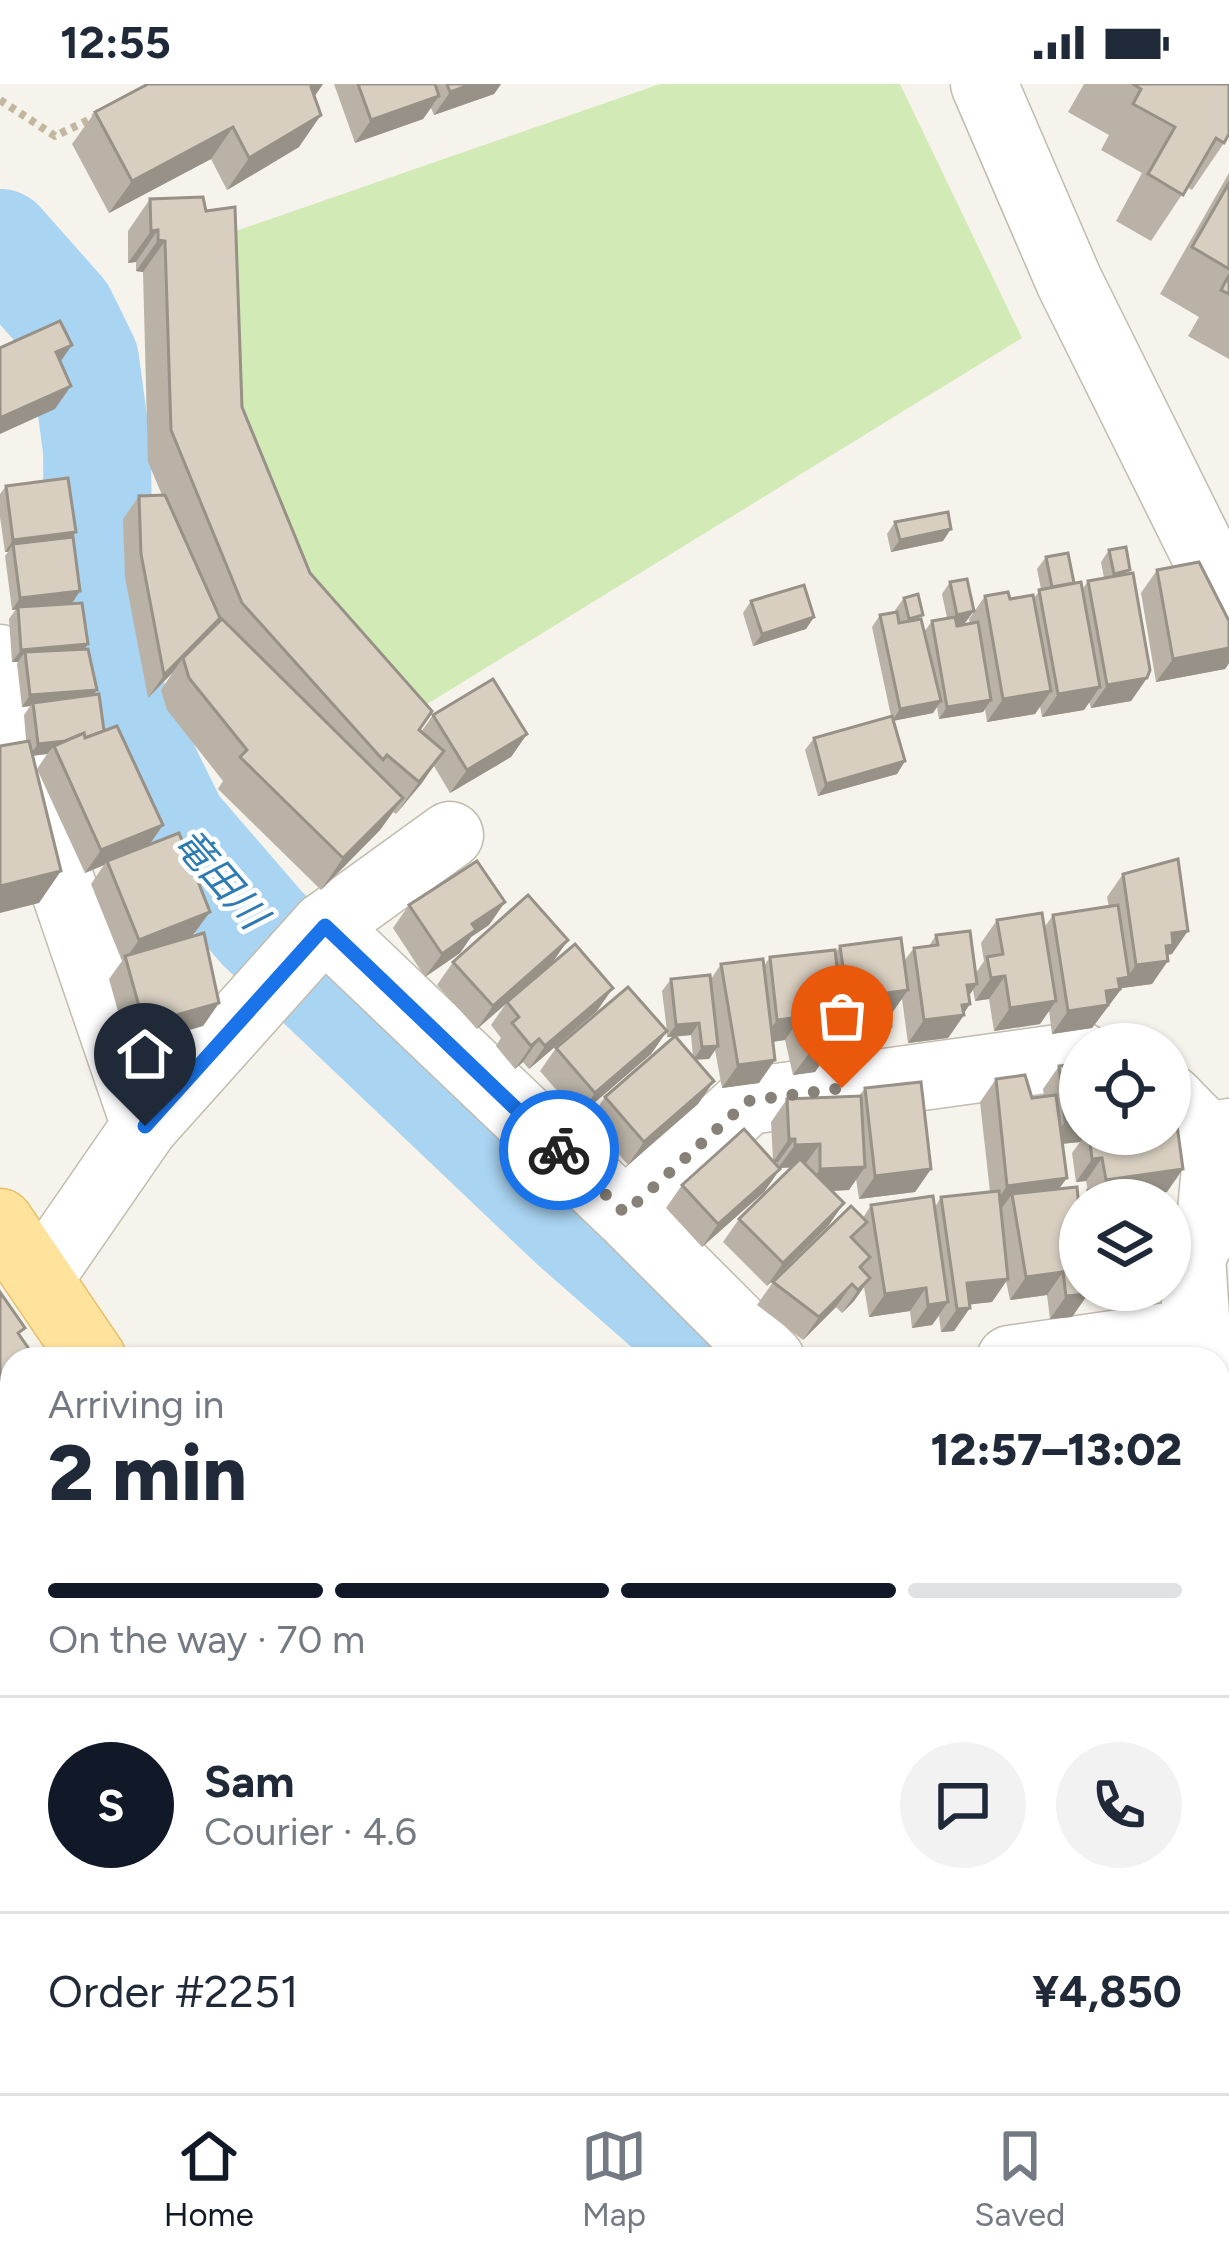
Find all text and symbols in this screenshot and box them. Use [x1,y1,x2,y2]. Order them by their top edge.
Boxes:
text: 12:55 [60,15,171,69]
water label: 竜田川 [165,819,279,941]
pin [791,965,893,1088]
icon: bag [809,983,875,1049]
pin [94,1003,196,1126]
icon: home [112,1021,178,1087]
map controls [1059,1023,1191,1311]
button: locate [1059,1023,1191,1155]
courier [499,1090,619,1210]
icon: bike [526,1117,592,1183]
button: layers [1059,1179,1191,1311]
text: Arriving in [48,1381,224,1428]
text: 12:57–13:02 [931,1422,1182,1476]
text: 2 min [48,1426,247,1520]
text: On the way · 70 m [48,1616,365,1663]
button: chat [900,1742,1026,1868]
button: phone [1056,1742,1182,1868]
text: Sam [204,1754,295,1808]
text: S [97,1778,125,1832]
text: Courier · 4.6 [204,1808,417,1855]
text: Order #2251 [48,1964,298,2018]
text: ¥4,850 [1032,1964,1182,2018]
tab: Home [164,2123,254,2234]
tab: Map [581,2123,647,2234]
tab: Saved [974,2123,1065,2234]

